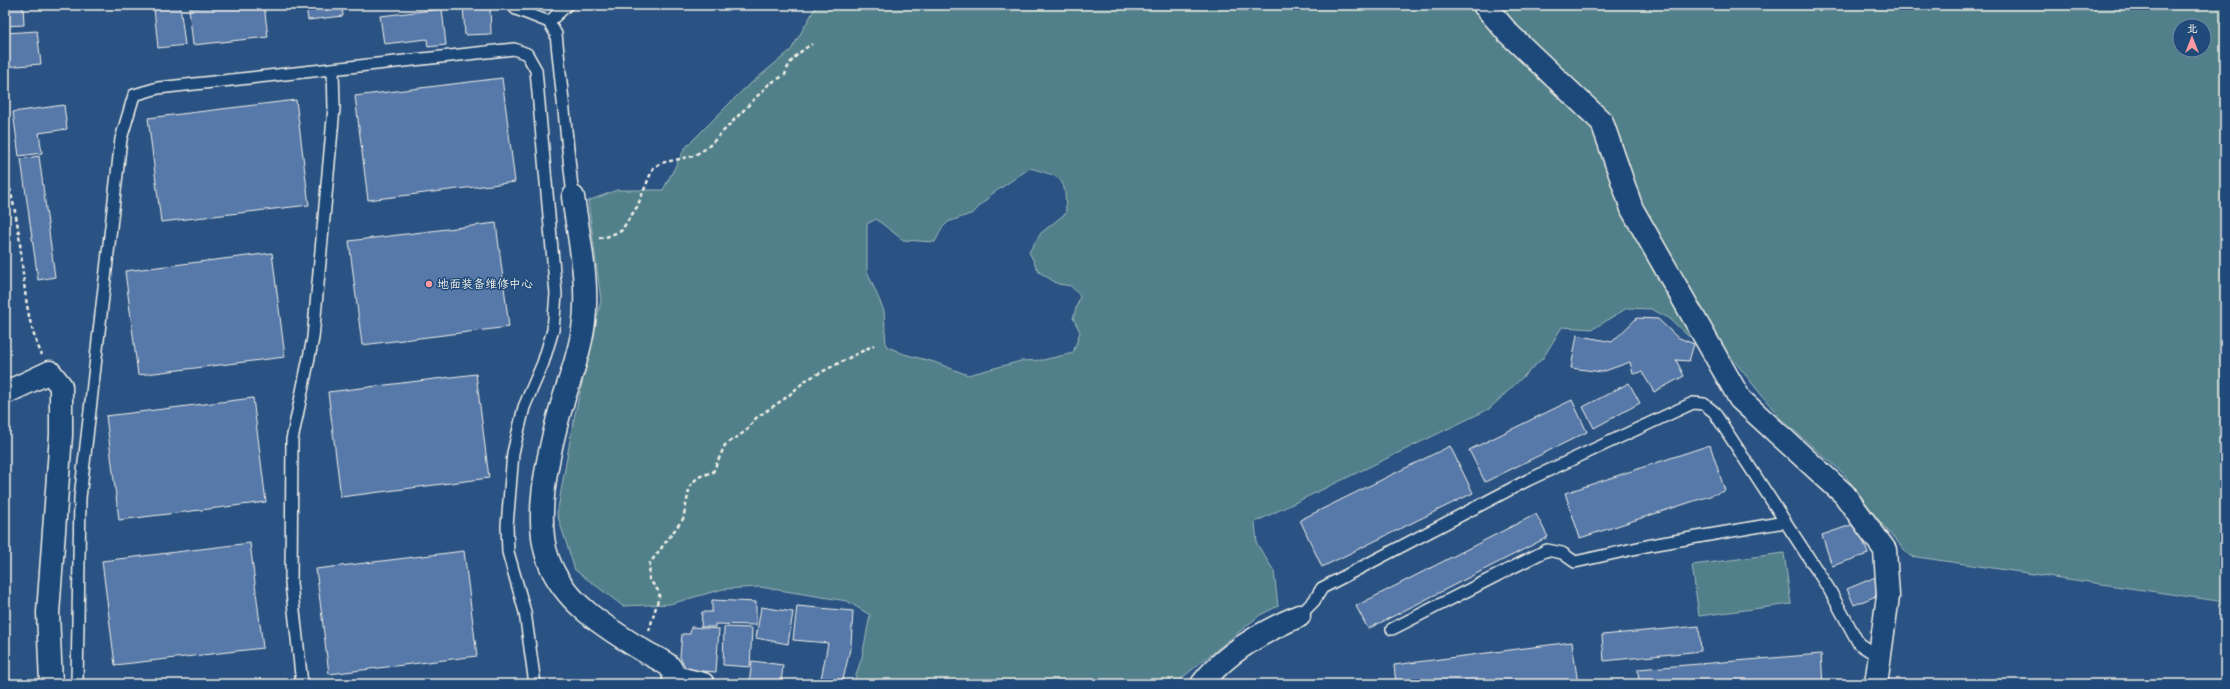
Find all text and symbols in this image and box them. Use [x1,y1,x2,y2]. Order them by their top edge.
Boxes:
north arrow [2172,18,2212,58]
text: 北 [2187,22,2198,35]
place label: 地面装备维修中心 [437,277,533,291]
marker: 地面装备维修中心 [424,279,434,289]

